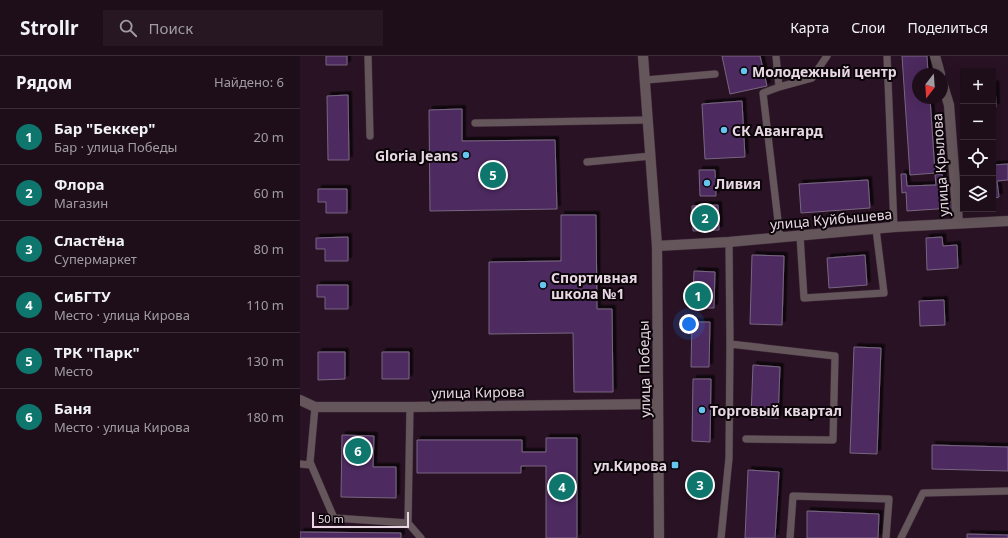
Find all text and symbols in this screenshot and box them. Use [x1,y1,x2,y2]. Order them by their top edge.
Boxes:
search box [103,10,383,46]
text: Strollr [20,15,79,41]
icon: search [117,17,139,39]
text: Поиск [149,18,193,38]
text: Карта [790,18,829,37]
text: Слои [851,18,885,37]
text: Поделиться [907,18,988,37]
place label: Молодежный центр [752,62,897,81]
marker: Молодежный центр [739,66,749,76]
north arrow [912,68,948,104]
map controls [960,68,996,212]
button: + [960,68,996,104]
text: Рядом [16,71,72,94]
text: Найдено: 6 [214,73,284,91]
button: − [960,104,996,140]
street label: улица Крылова [927,113,953,217]
text: Бар "Беккер" [54,118,155,138]
place label: СК Авангард [732,121,823,140]
marker: СК Авангард [719,125,729,135]
text: 1 [25,128,33,146]
text: 20 m [254,128,284,146]
text: Бар · улица Победы [54,138,177,156]
button: locate [960,140,996,176]
place label: Gloria Jeans [375,146,458,165]
marker: Gloria Jeans [461,150,471,160]
pin: 5 [480,160,506,190]
text: Флора [54,174,104,194]
place label: Ливия [715,174,761,193]
button: layers [960,176,996,212]
marker: Ливия [702,178,712,188]
text: 2 [25,184,33,202]
text: 60 m [254,184,284,202]
text: Магазин [54,194,108,212]
pin: 2 [692,203,718,233]
street label: улица Куйбышева [769,204,893,234]
text: Сластёна [54,230,125,250]
text: 3 [25,240,33,258]
text: 80 m [254,240,284,258]
text: Супермаркет [54,250,137,268]
place label: Спортивная школа №1 [551,268,637,303]
marker: Спортивная школа №1 [538,280,548,290]
pin: 1 [685,281,711,311]
text: СиБГТУ [54,286,111,306]
text: 4 [25,296,33,314]
text: 110 m [246,296,284,314]
text: Место · улица Кирова [54,306,190,324]
your location [679,314,699,334]
street label: улица Победы [634,320,654,418]
text: ТРК "Парк" [54,342,140,362]
text: 5 [25,352,33,370]
text: 130 m [246,352,284,370]
text: Место [54,362,93,380]
street label: улица Кирова [431,382,525,402]
text: Баня [54,398,92,418]
place label: Торговый квартал [710,401,842,420]
marker: Торговый квартал [697,405,707,415]
text: 6 [25,408,33,426]
text: 180 m [246,408,284,426]
text: Место · улица Кирова [54,418,190,436]
pin: 6 [345,436,371,466]
place label: ул.Кирова [593,456,667,475]
marker: ул.Кирова [670,460,680,470]
pin: 3 [687,470,713,500]
pin: 4 [549,472,575,502]
scale bar [312,510,409,529]
text: 50 m [318,511,344,526]

